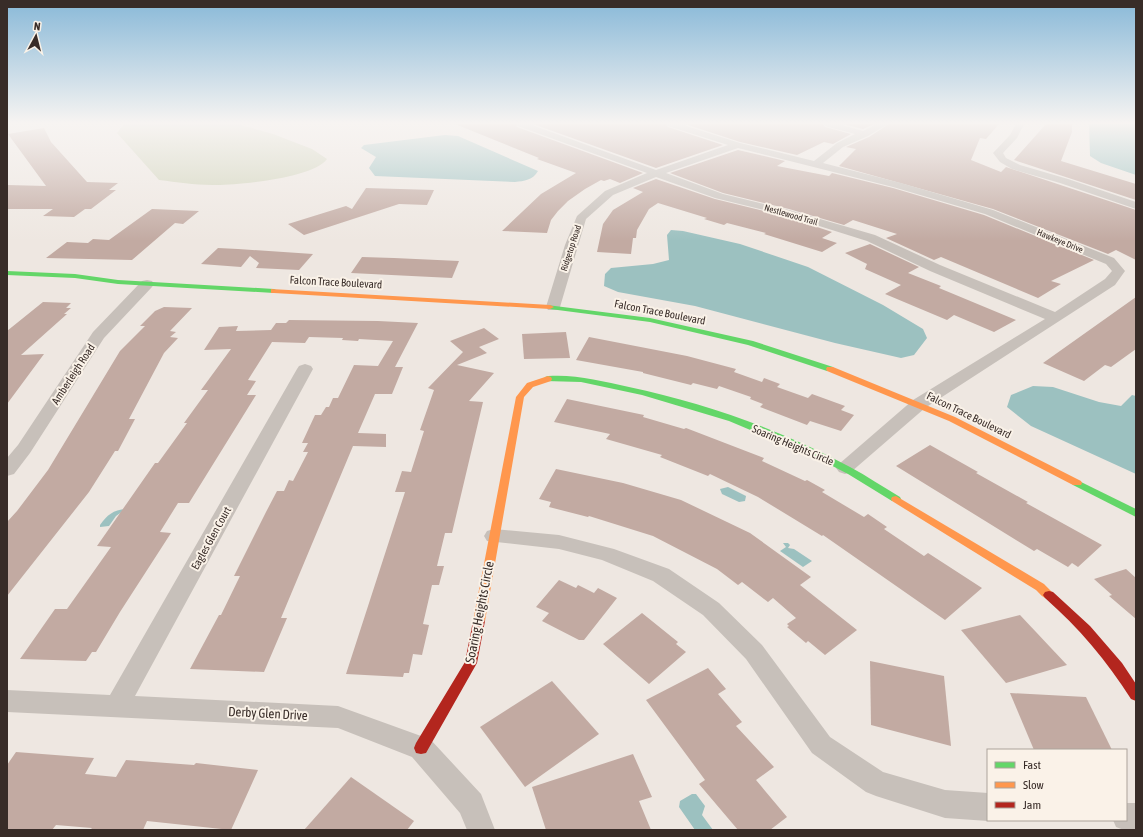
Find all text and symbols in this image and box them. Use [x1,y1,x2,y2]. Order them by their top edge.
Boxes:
north arrow [16,16,56,56]
text: N [33,20,41,32]
street label: Nestlewood Trail [763,203,820,228]
street label: Ridgetop Road [559,224,583,272]
street label: Hawkeye Drive [1035,227,1085,255]
street label: Falcon Trace Boulevard [290,274,382,290]
street label: Falcon Trace Boulevard [613,297,707,327]
street label: Amberleigh Road [49,342,97,406]
street label: Falcon Trace Boulevard [925,389,1013,441]
street label: Soaring Heights Circle [750,422,836,468]
street label: Eagles Glen Court [189,505,233,571]
street label: Soaring Heights Circle [462,560,497,664]
street label: Derby Glen Drive [228,704,308,723]
legend [987,749,1127,821]
text: Fast [1023,758,1041,772]
text: Slow [1023,778,1044,792]
text: Jam [1023,798,1041,812]

